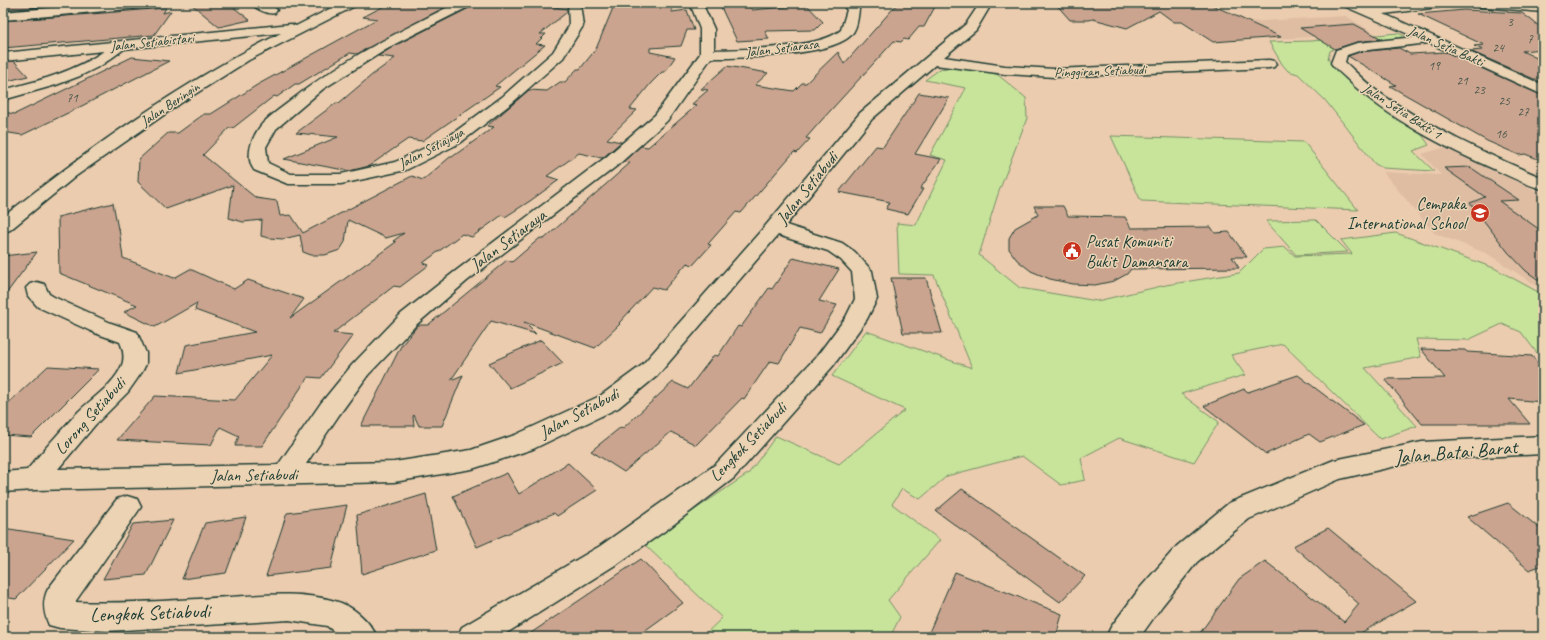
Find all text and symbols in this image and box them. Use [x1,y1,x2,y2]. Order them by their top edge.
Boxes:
house number: 3 [1507,14,1514,30]
street label: Jalan Setia Bakti [1405,21,1489,71]
street label: Jalan Setiabistari [108,29,197,55]
house number: 7 [1527,31,1534,47]
street label: Jalan Setiarasa [743,35,821,61]
house number: 24 [1492,40,1505,56]
house number: 19 [1428,58,1441,74]
street label: Pinggiran Setiabudi [1054,61,1149,81]
house number: 21 [1456,73,1469,89]
street label: Jalan Beringin [136,78,203,130]
street label: Jalan Setia Bakti 1 [1359,79,1445,143]
house number: 23 [1473,82,1486,98]
house number: 71 [66,90,79,106]
house number: 25 [1498,93,1511,109]
house number: 27 [1517,104,1530,120]
street label: Jalan Setiajaya [394,123,467,173]
house number: 16 [1495,126,1508,142]
street label: Jalan Setiabudi [771,146,844,229]
place label: Cempaka International School [1347,193,1469,234]
school or university icon: Cempaka International School [1469,202,1491,224]
street label: Jalan Setiaraya [465,204,551,276]
place label: Pusat Komuniti Bukit Damansara [1086,231,1190,272]
public building icon: Pusat Komuniti Bukit Damansara [1061,240,1083,262]
street label: Lorong Setiabudi [50,372,131,459]
street label: Jalan Setiabudi [535,382,624,443]
street label: Lengkok Setiabudi [705,397,792,486]
street label: Jalan Batai Barat [1393,434,1521,470]
street label: Jalan Setiabudi [209,464,299,486]
street label: Lengkok Setiabudi [90,598,213,628]

